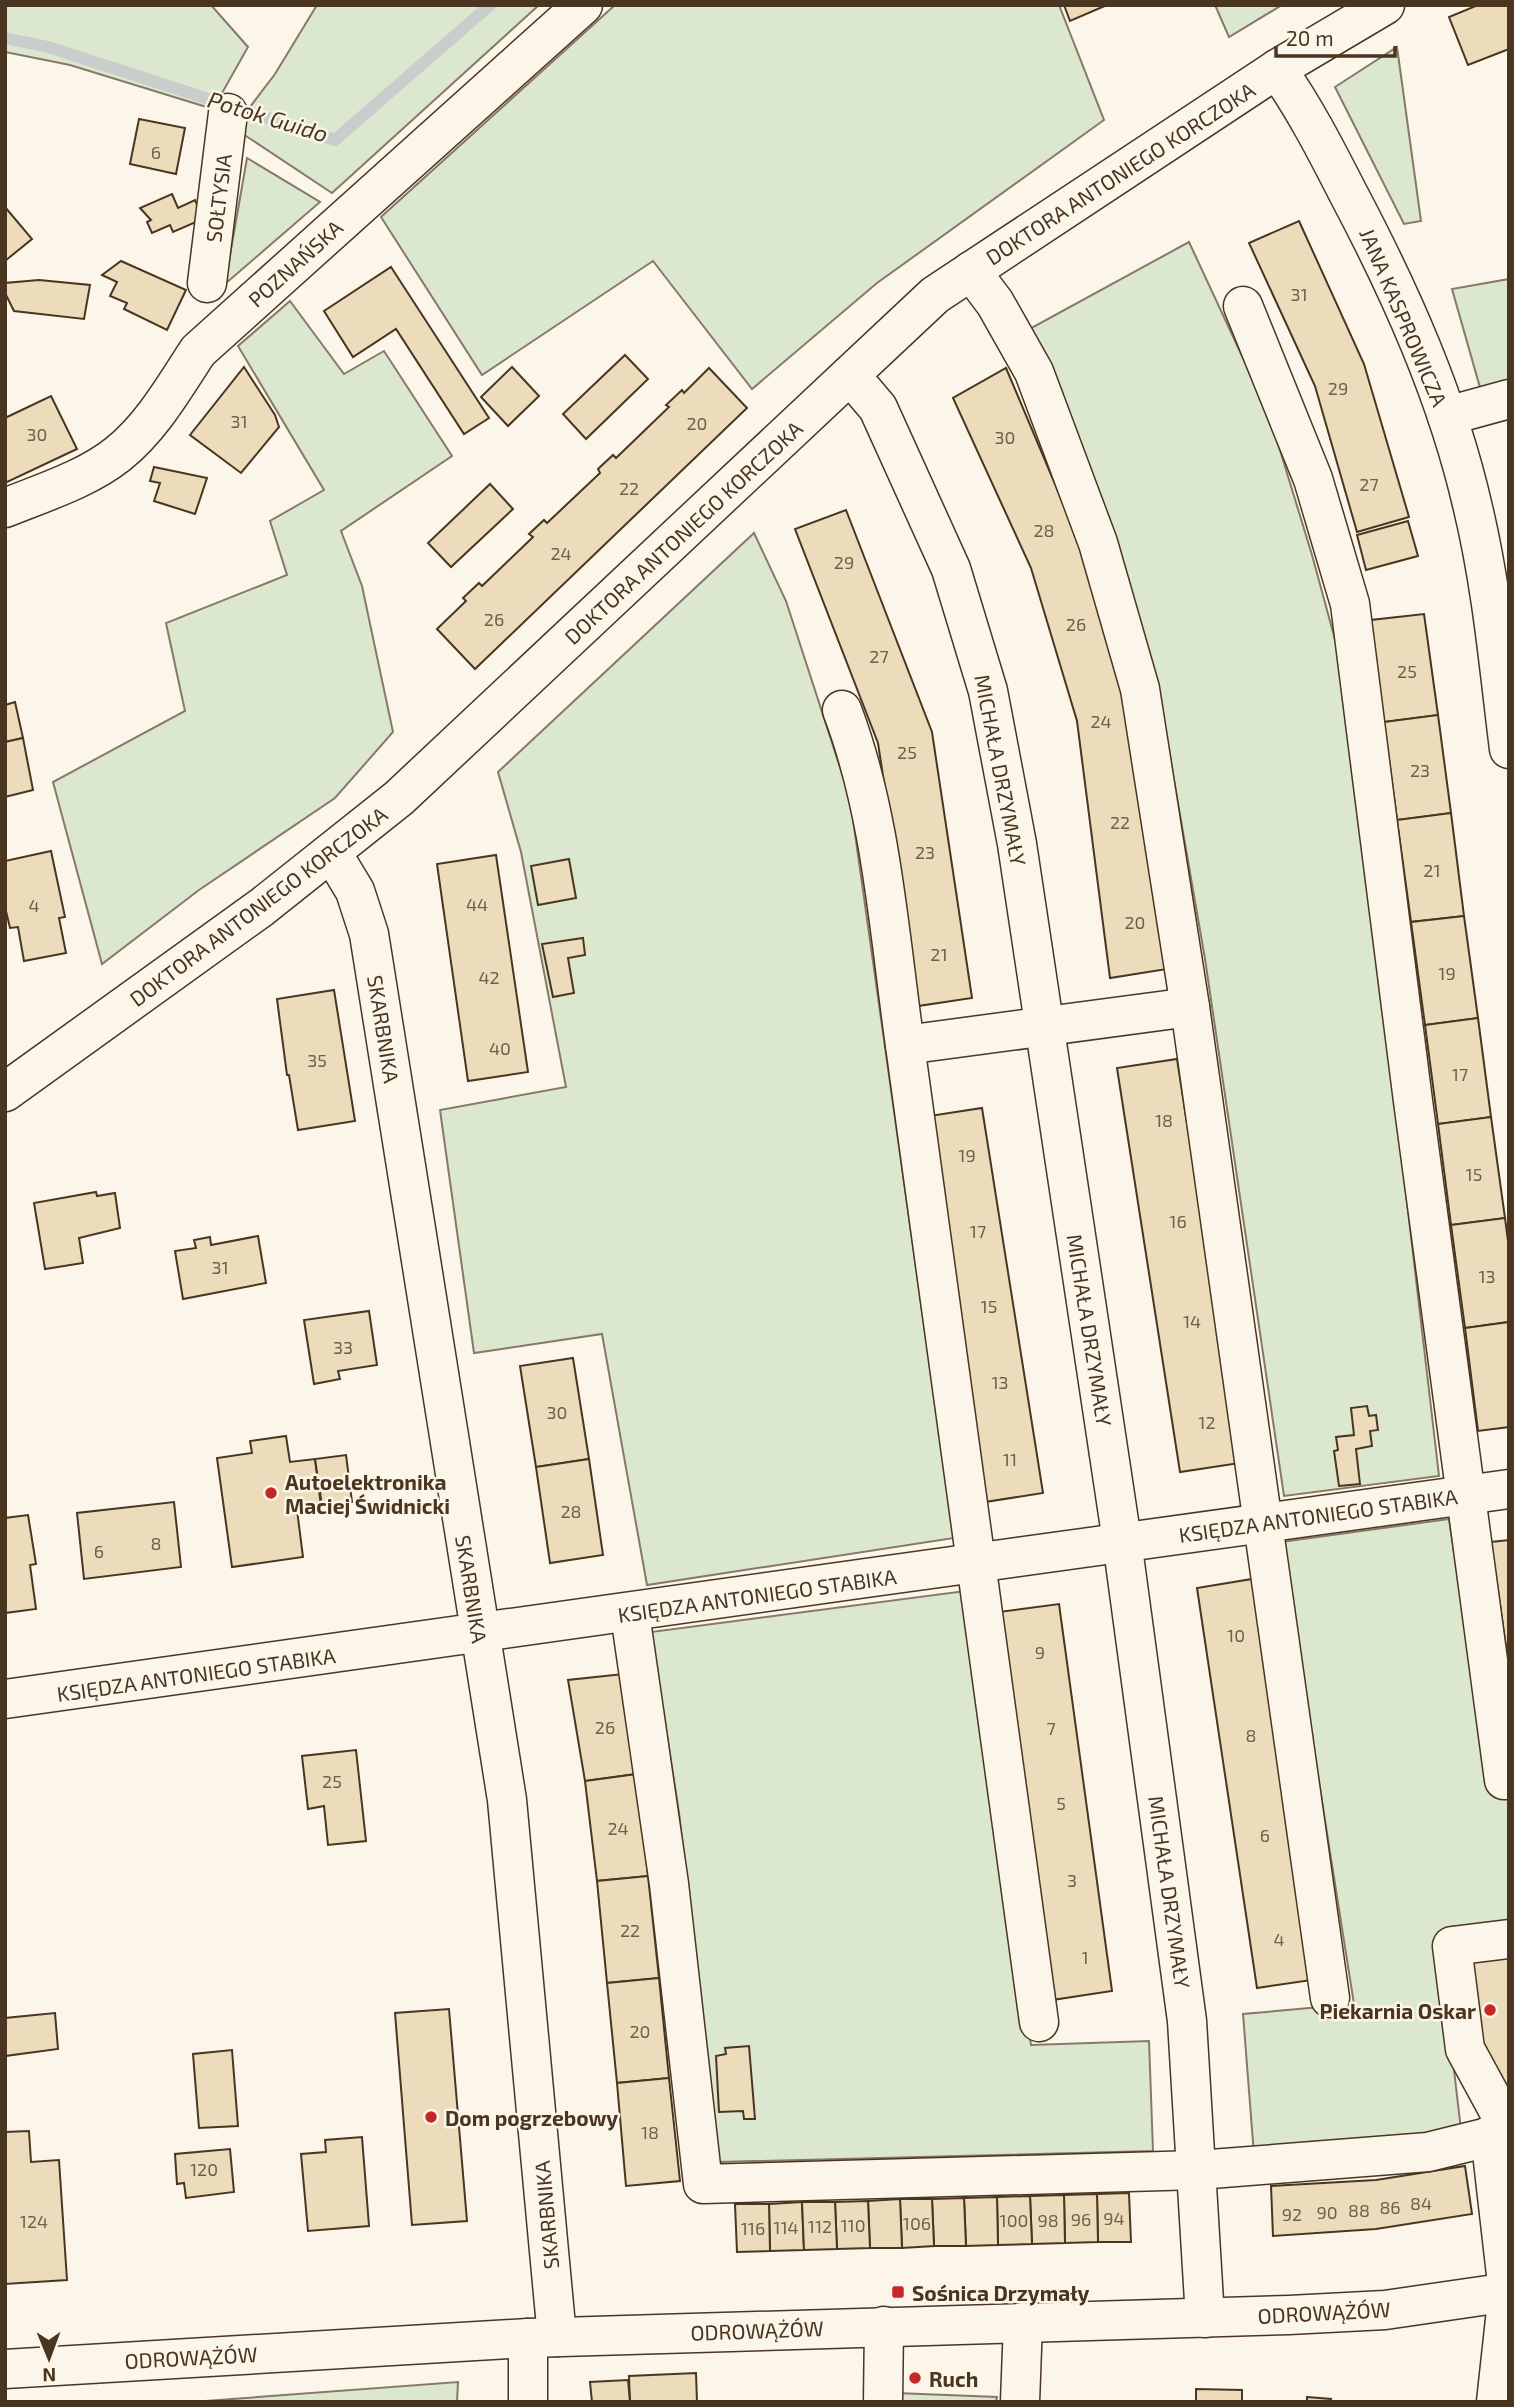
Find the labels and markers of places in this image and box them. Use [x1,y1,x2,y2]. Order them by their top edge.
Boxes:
place label: Autoelektronika Maciej Świdnicki [285,1469,450,1518]
marker: Autoelektronika Maciej Świdnicki [263,1485,279,1501]
place label: Piekarnia Oskar [1320,1998,1476,2023]
marker: Piekarnia Oskar [1482,2002,1498,2018]
place label: Dom pogrzebowy [445,2105,618,2131]
marker: Dom pogrzebowy [423,2109,439,2125]
place label: Sośnica Drzymały [912,2280,1090,2306]
marker: Sośnica Drzymały [890,2284,906,2300]
place label: Ruch [929,2366,978,2391]
marker: Ruch [907,2370,923,2386]

